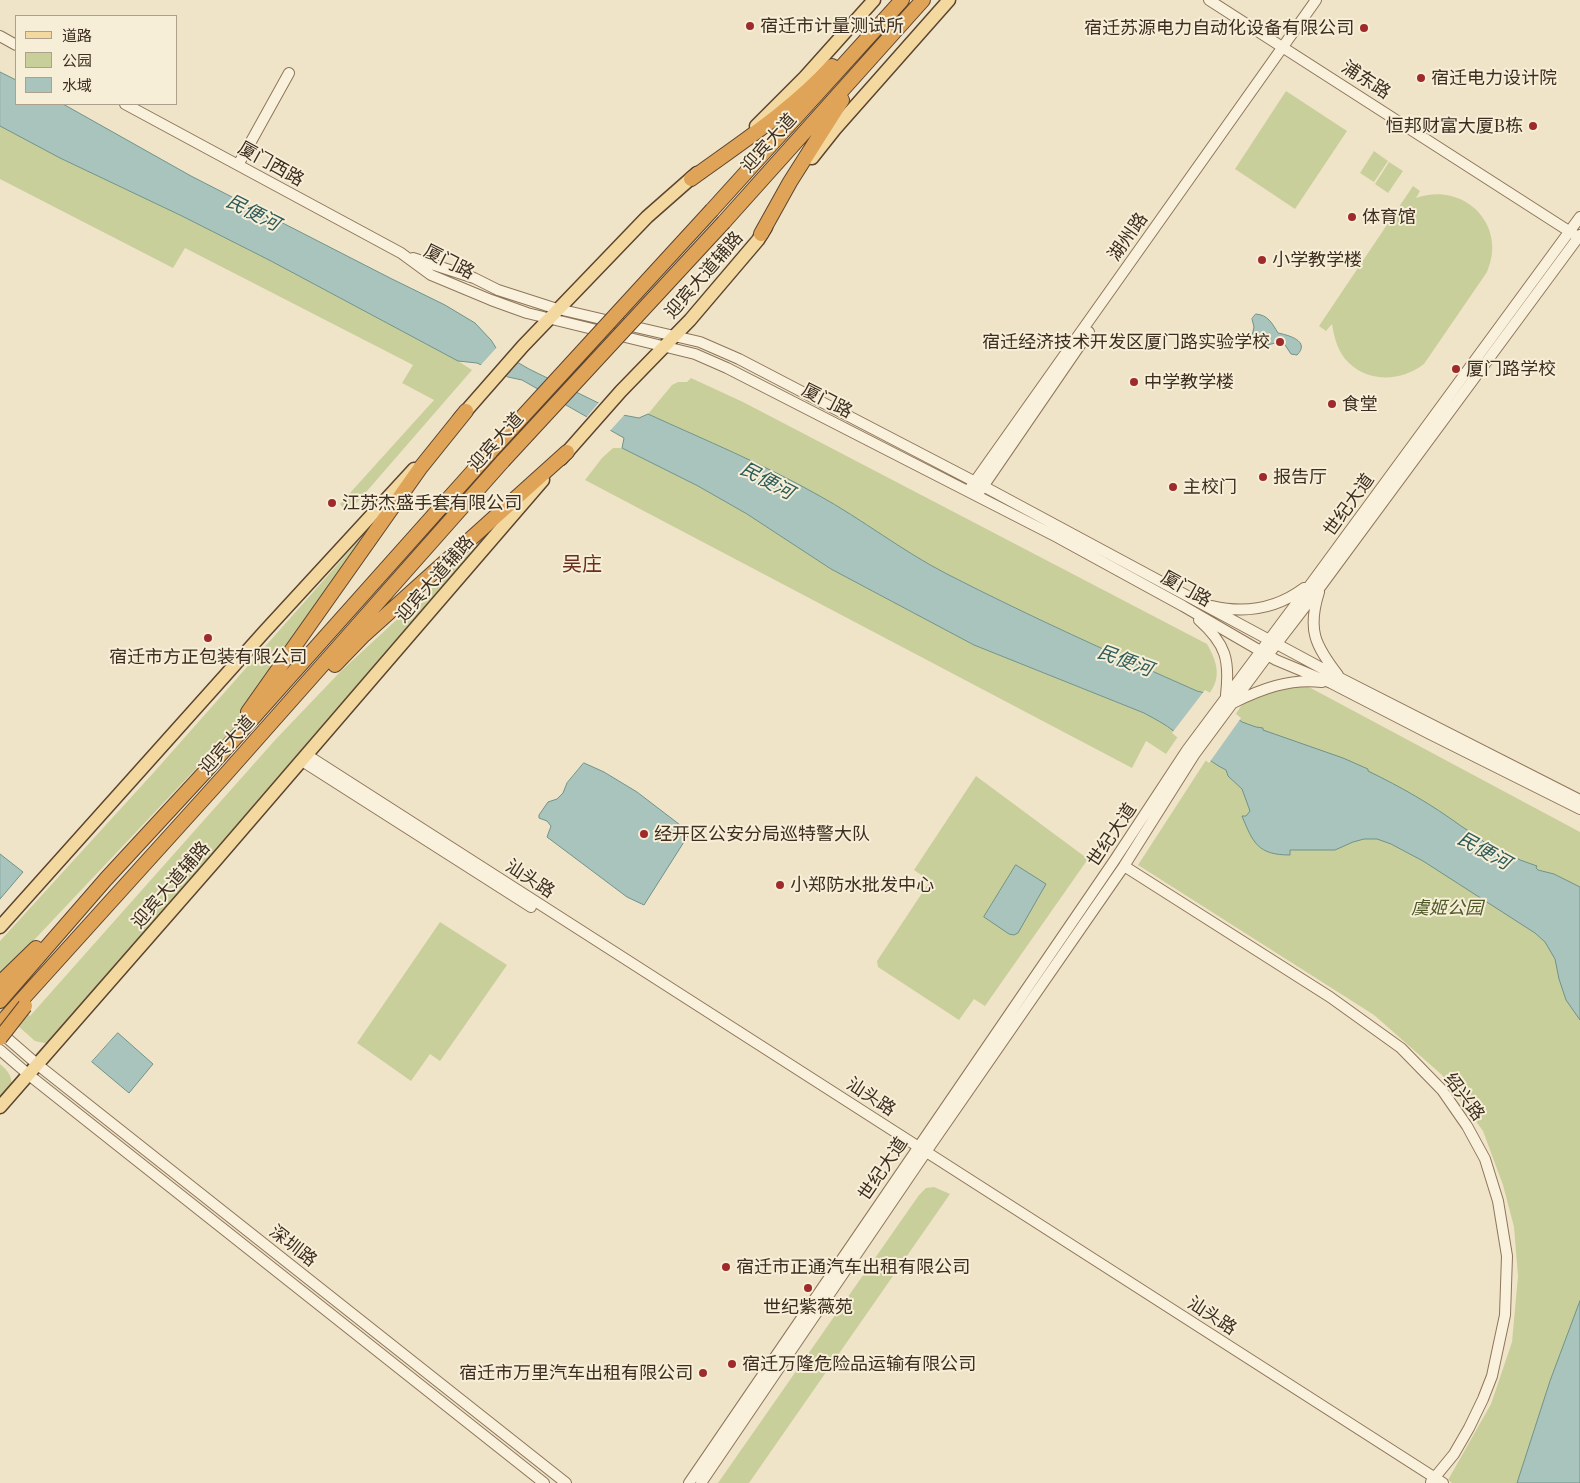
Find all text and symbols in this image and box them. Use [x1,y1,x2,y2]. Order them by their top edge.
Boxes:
legend [15,15,178,105]
place label: 宿迁市计量测试所 [760,15,904,37]
place label: 宿迁苏源电力自动化设备有限公司 [1084,17,1354,39]
marker: 宿迁市计量测试所 [744,20,756,32]
marker: 宿迁苏源电力自动化设备有限公司 [1358,22,1370,34]
text: 道路 [62,25,92,45]
text: 公园 [62,50,92,70]
street label: 浦东路 [1337,56,1395,104]
place label: 宿迁电力设计院 [1431,67,1557,89]
marker: 宿迁电力设计院 [1415,72,1427,84]
text: 水域 [62,75,92,95]
street label: 迎宾大道 [737,109,801,177]
place label: 恒邦财富大厦B栋 [1386,115,1523,137]
marker: 恒邦财富大厦B栋 [1527,120,1539,132]
street label: 厦门西路 [234,137,308,191]
water label: 民便河 [222,190,284,236]
place label: 体育馆 [1362,206,1416,228]
street label: 湖州路 [1104,209,1152,265]
marker: 体育馆 [1346,211,1358,223]
street label: 迎宾大道辅路 [660,227,748,323]
street label: 厦门路 [420,240,478,284]
place label: 小学教学楼 [1272,249,1362,271]
marker: 小学教学楼 [1256,254,1268,266]
place label: 宿迁经济技术开发区厦门路实验学校 [982,331,1270,353]
marker: 宿迁经济技术开发区厦门路实验学校 [1274,336,1286,348]
place label: 厦门路学校 [1466,358,1556,380]
marker: 厦门路学校 [1450,363,1462,375]
place label: 中学教学楼 [1144,371,1234,393]
marker: 中学教学楼 [1128,376,1140,388]
street label: 厦门路 [798,379,856,423]
place label: 食堂 [1342,393,1378,415]
marker: 食堂 [1326,398,1338,410]
street label: 迎宾大道 [464,408,528,476]
water label: 民便河 [736,458,798,504]
place label: 报告厅 [1273,466,1327,488]
street label: 世纪大道 [1319,470,1379,540]
marker: 报告厅 [1257,471,1269,483]
place label: 主校门 [1183,476,1237,498]
marker: 主校门 [1167,481,1179,493]
place label: 江苏杰盛手套有限公司 [342,492,522,514]
marker: 江苏杰盛手套有限公司 [326,497,338,509]
street label: 迎宾大道辅路 [391,531,479,627]
district label: 吴庄 [562,553,602,577]
street label: 厦门路 [1157,566,1215,612]
marker: 宿迁市方正包装有限公司 [202,632,214,644]
water label: 民便河 [1094,641,1156,681]
place label: 宿迁市方正包装有限公司 [109,646,307,668]
street label: 迎宾大道 [195,711,259,779]
street label: 世纪大道 [1083,799,1141,871]
place label: 经开区公安分局巡特警大队 [654,823,870,845]
water label: 民便河 [1454,827,1514,875]
marker: 经开区公安分局巡特警大队 [638,828,650,840]
street label: 迎宾大道辅路 [127,837,215,933]
street label: 汕头路 [501,855,559,903]
place label: 小郑防水批发中心 [790,874,934,896]
marker: 小郑防水批发中心 [774,879,786,891]
park label: 虞姬公园 [1411,897,1483,919]
street label: 绍兴路 [1439,1069,1489,1125]
street label: 汕头路 [842,1073,900,1121]
street label: 世纪大道 [854,1133,912,1205]
street label: 深圳路 [265,1221,321,1271]
place label: 宿迁市正通汽车出租有限公司 [736,1256,970,1278]
marker: 宿迁市正通汽车出租有限公司 [720,1261,732,1273]
marker: 世纪紫薇苑 [802,1282,814,1294]
street label: 汕头路 [1183,1292,1241,1340]
place label: 世纪紫薇苑 [763,1296,853,1318]
place label: 宿迁万隆危险品运输有限公司 [742,1353,976,1375]
marker: 宿迁万隆危险品运输有限公司 [726,1358,738,1370]
place label: 宿迁市万里汽车出租有限公司 [459,1362,693,1384]
marker: 宿迁市万里汽车出租有限公司 [697,1367,709,1379]

